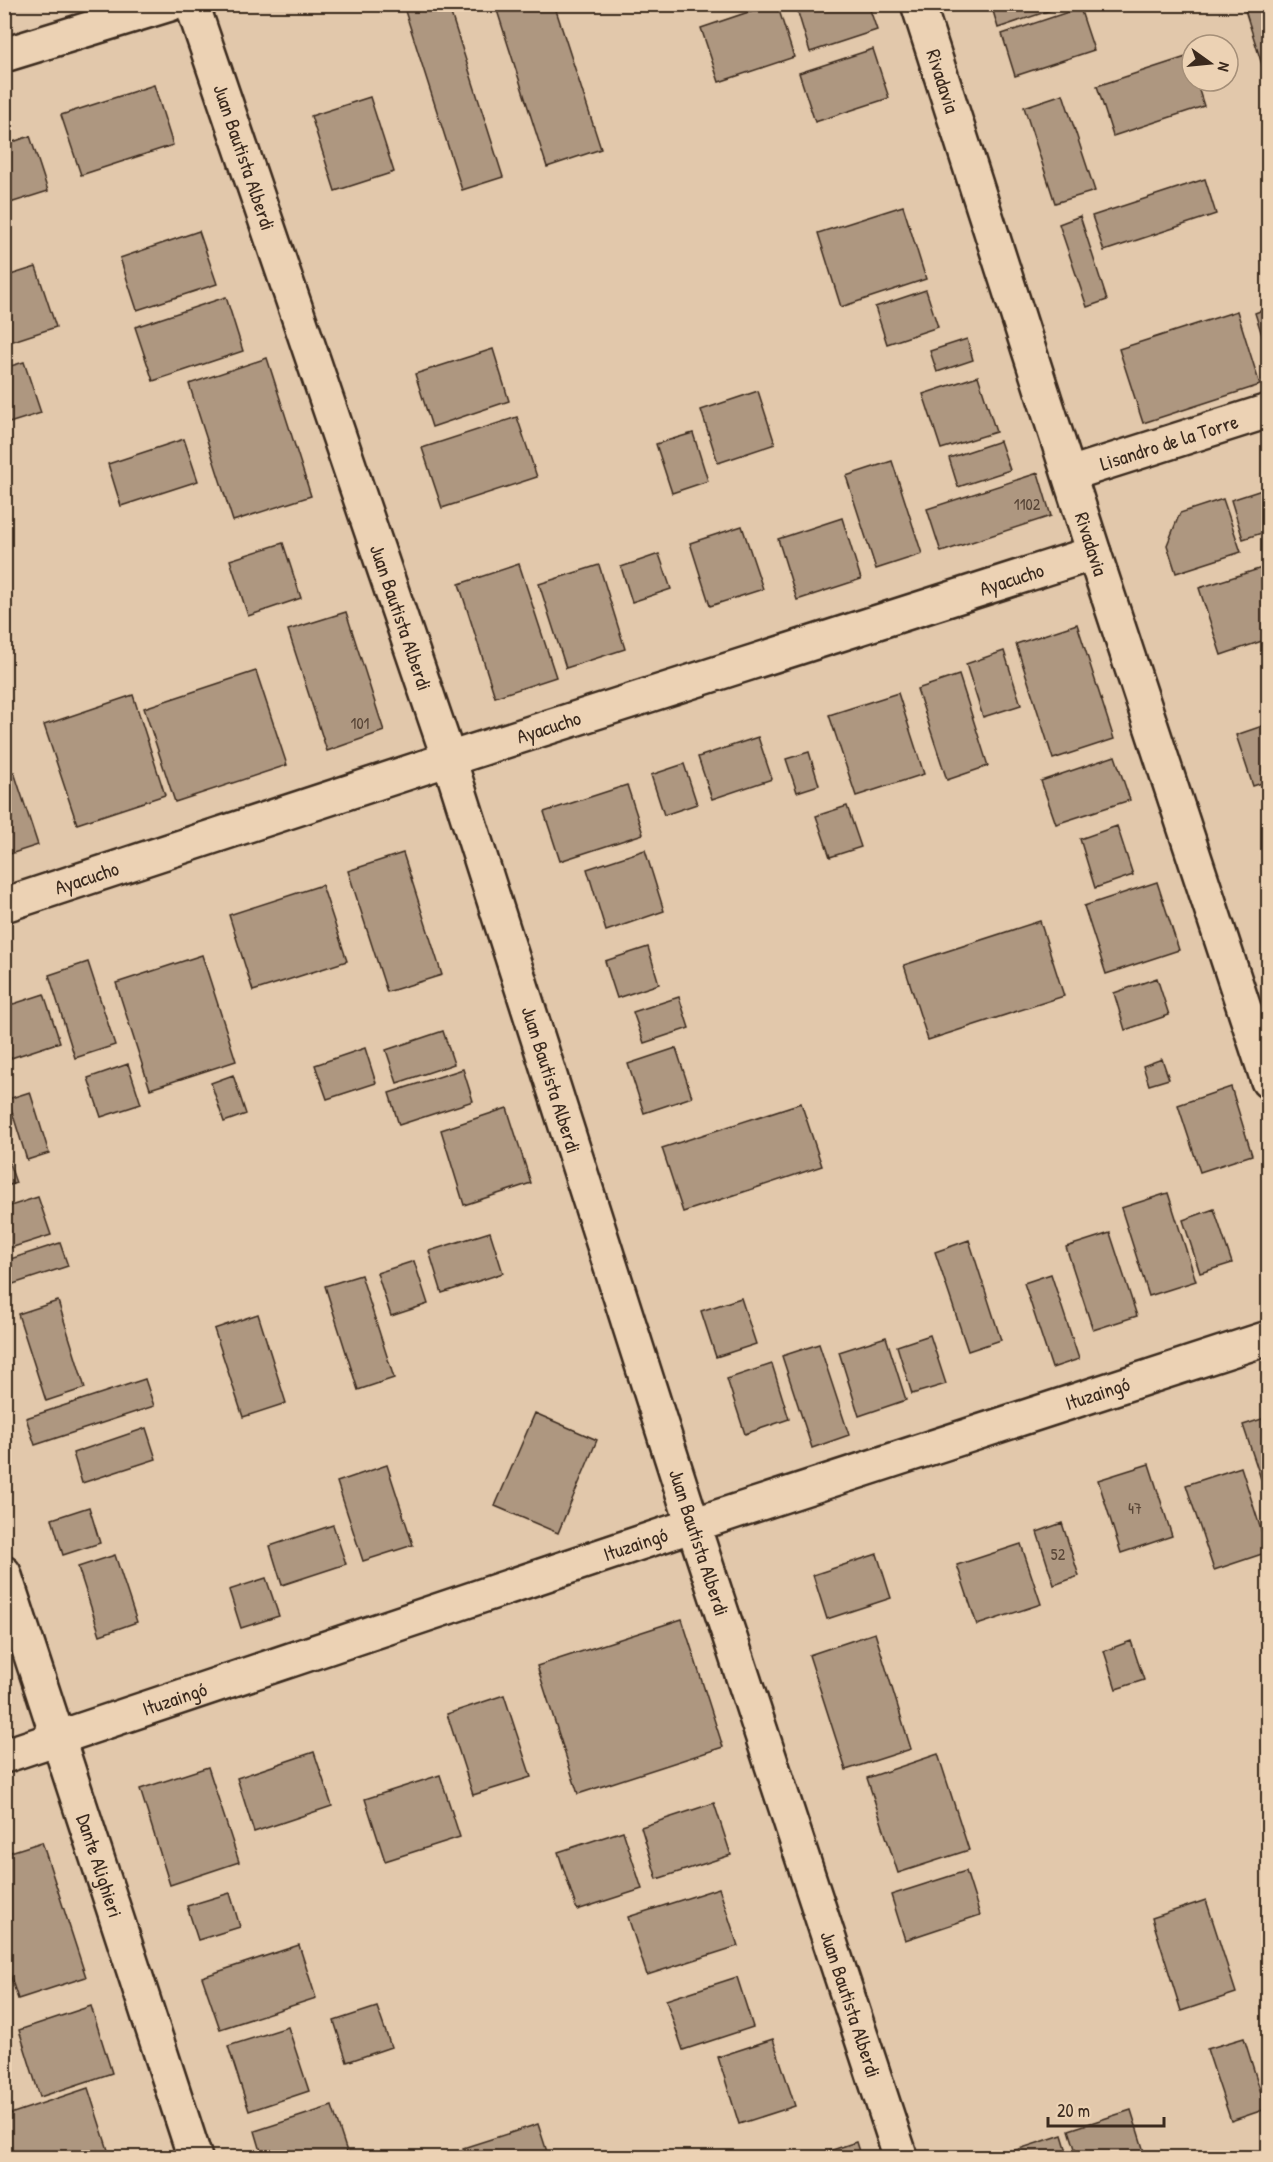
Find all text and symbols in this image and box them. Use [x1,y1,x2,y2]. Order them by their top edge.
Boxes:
north arrow [1180,33,1240,93]
street label: Rivadavia [920,46,966,116]
text: N [1213,60,1236,74]
street label: Juan Bautista Alberdi [207,81,282,234]
street label: Lisandro de la Torre [1096,407,1242,477]
house number: 1102 [1014,493,1041,515]
street label: Rivadavia [1069,509,1115,579]
street label: Juan Bautista Alberdi [364,541,439,694]
street label: Ayacucho [976,556,1047,602]
street label: Ayacucho [513,704,584,750]
house number: 101 [351,712,370,734]
street label: Ayacucho [51,854,122,901]
street label: Juan Bautista Alberdi [516,1003,588,1156]
street label: Ituzaingó [1062,1370,1133,1416]
street label: Juan Bautista Alberdi [663,1466,736,1619]
house number: 47 [1128,1497,1142,1519]
street label: Ituzaingó [599,1520,671,1567]
house number: 52 [1051,1543,1066,1565]
street label: Ituzaingó [139,1675,210,1722]
street label: Dante Alighieri [71,1810,130,1921]
street label: Juan Bautista Alberdi [814,1927,888,2081]
scale bar [1048,2090,1164,2128]
text: 20 m [1057,2098,1090,2123]

